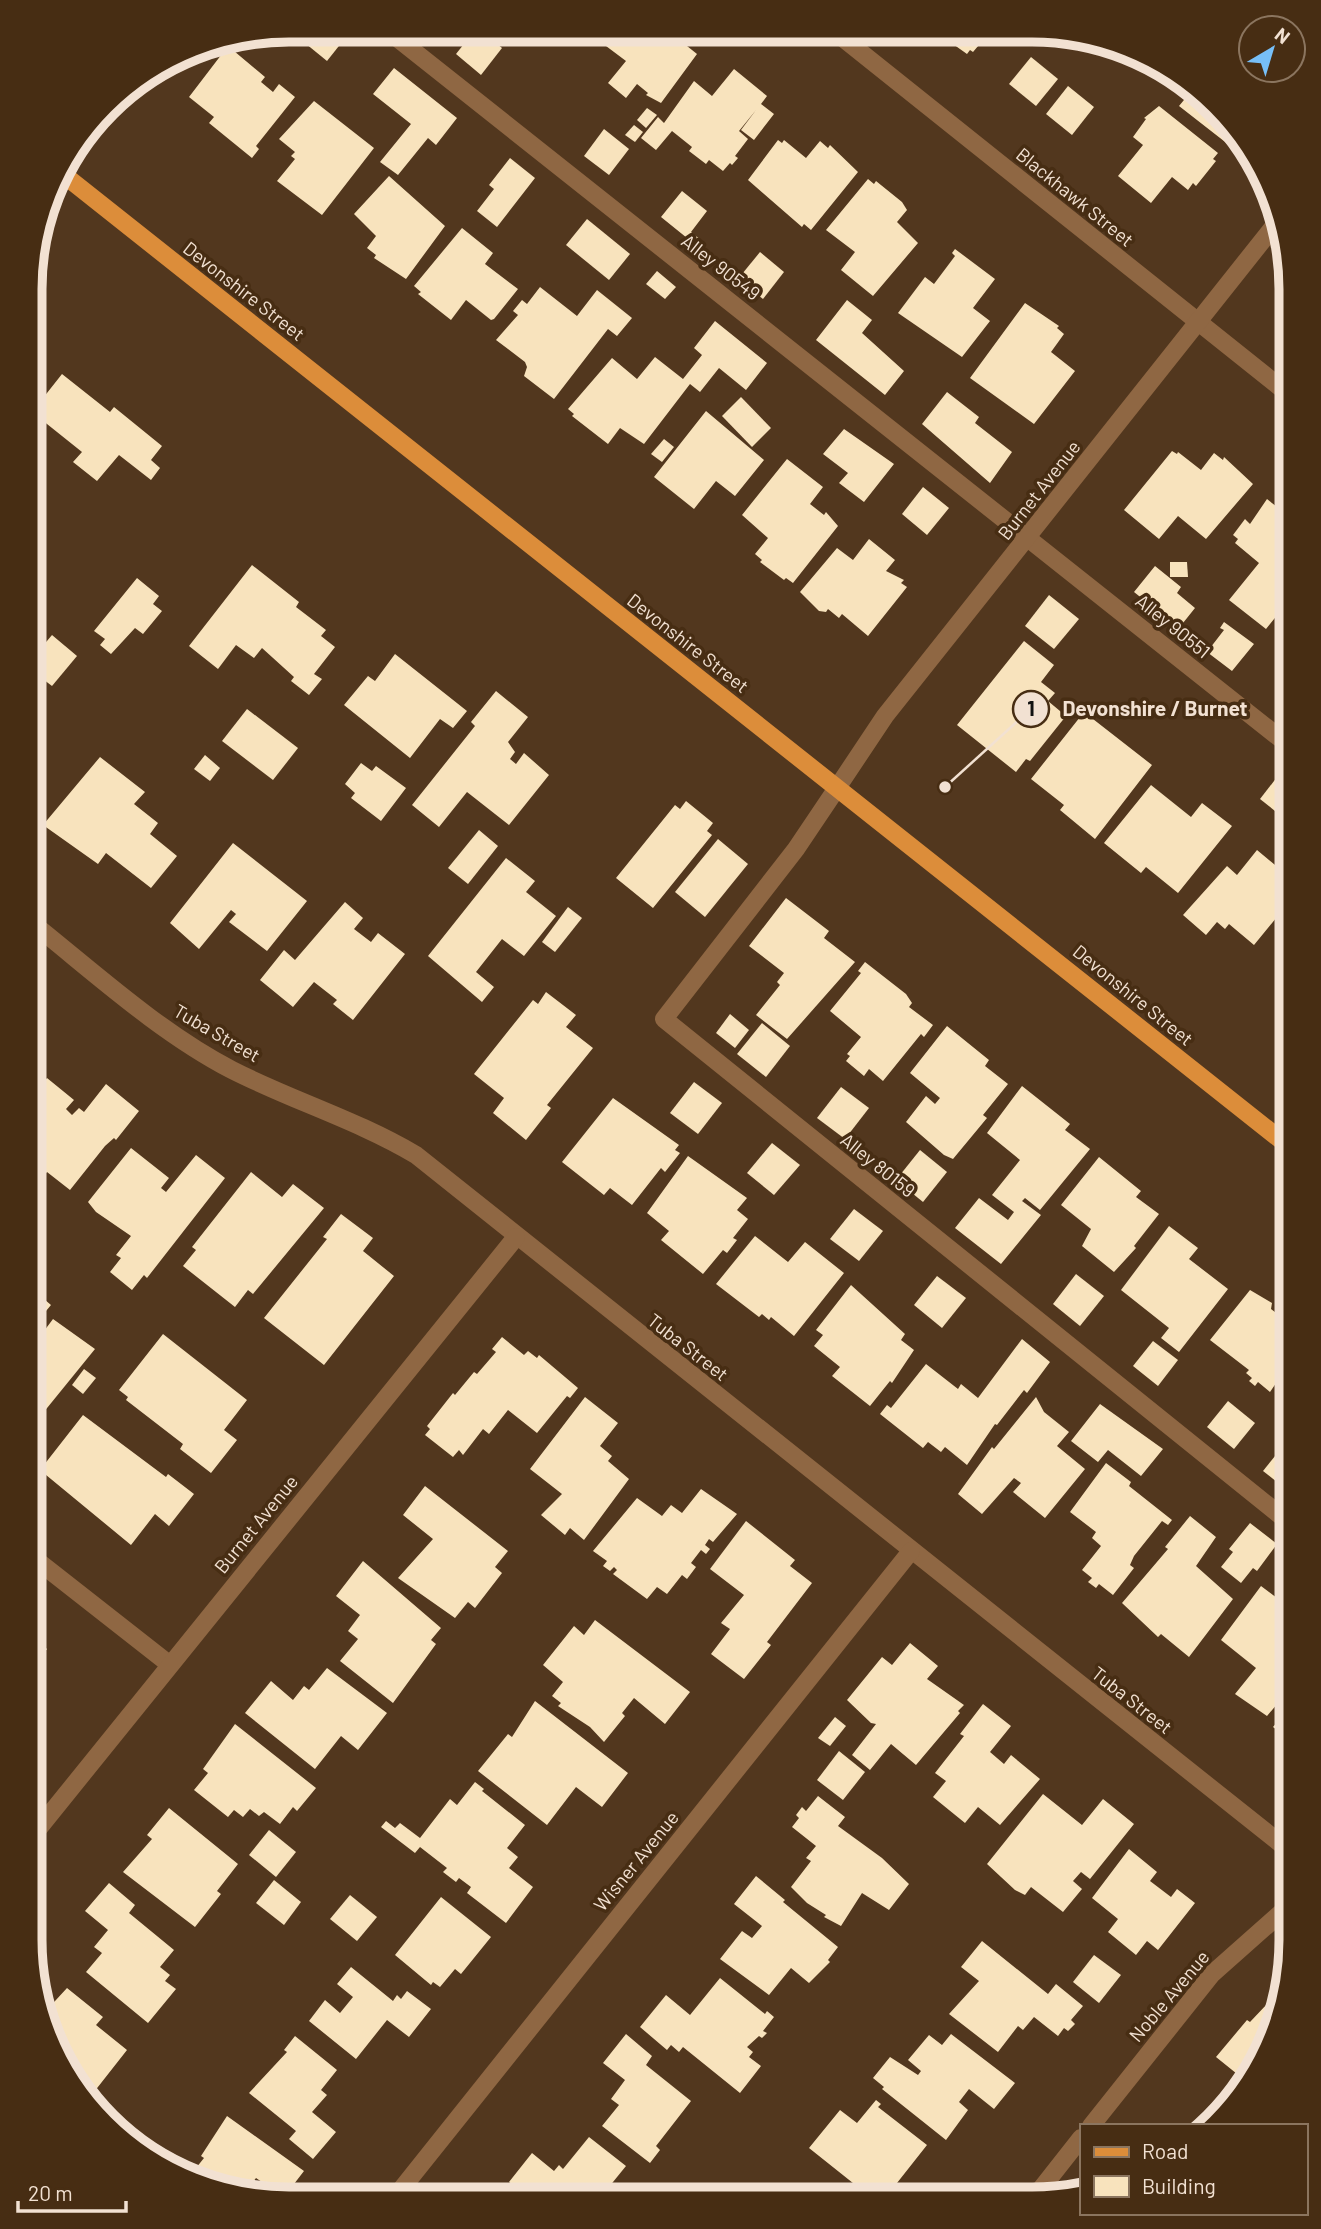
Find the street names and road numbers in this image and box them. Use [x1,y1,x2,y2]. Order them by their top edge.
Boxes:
street label: Blackhawk Street [1012,142,1139,251]
street label: Alley 90549 [677,229,765,304]
street label: Devonshire Street [179,236,310,345]
street label: Burnet Avenue [993,435,1085,544]
street label: Devonshire Street [623,588,754,697]
street label: Alley 90551 [1131,589,1215,663]
street label: Devonshire Street [1069,939,1198,1050]
street label: Tuba Street [170,999,265,1067]
street label: Alley 80159 [836,1128,920,1202]
street label: Tuba Street [643,1308,733,1385]
street label: Burnet Avenue [209,1470,302,1578]
street label: Tuba Street [1087,1661,1177,1738]
street label: Wisner Avenue [588,1806,683,1915]
street label: Noble Avenue [1124,1945,1214,2046]

